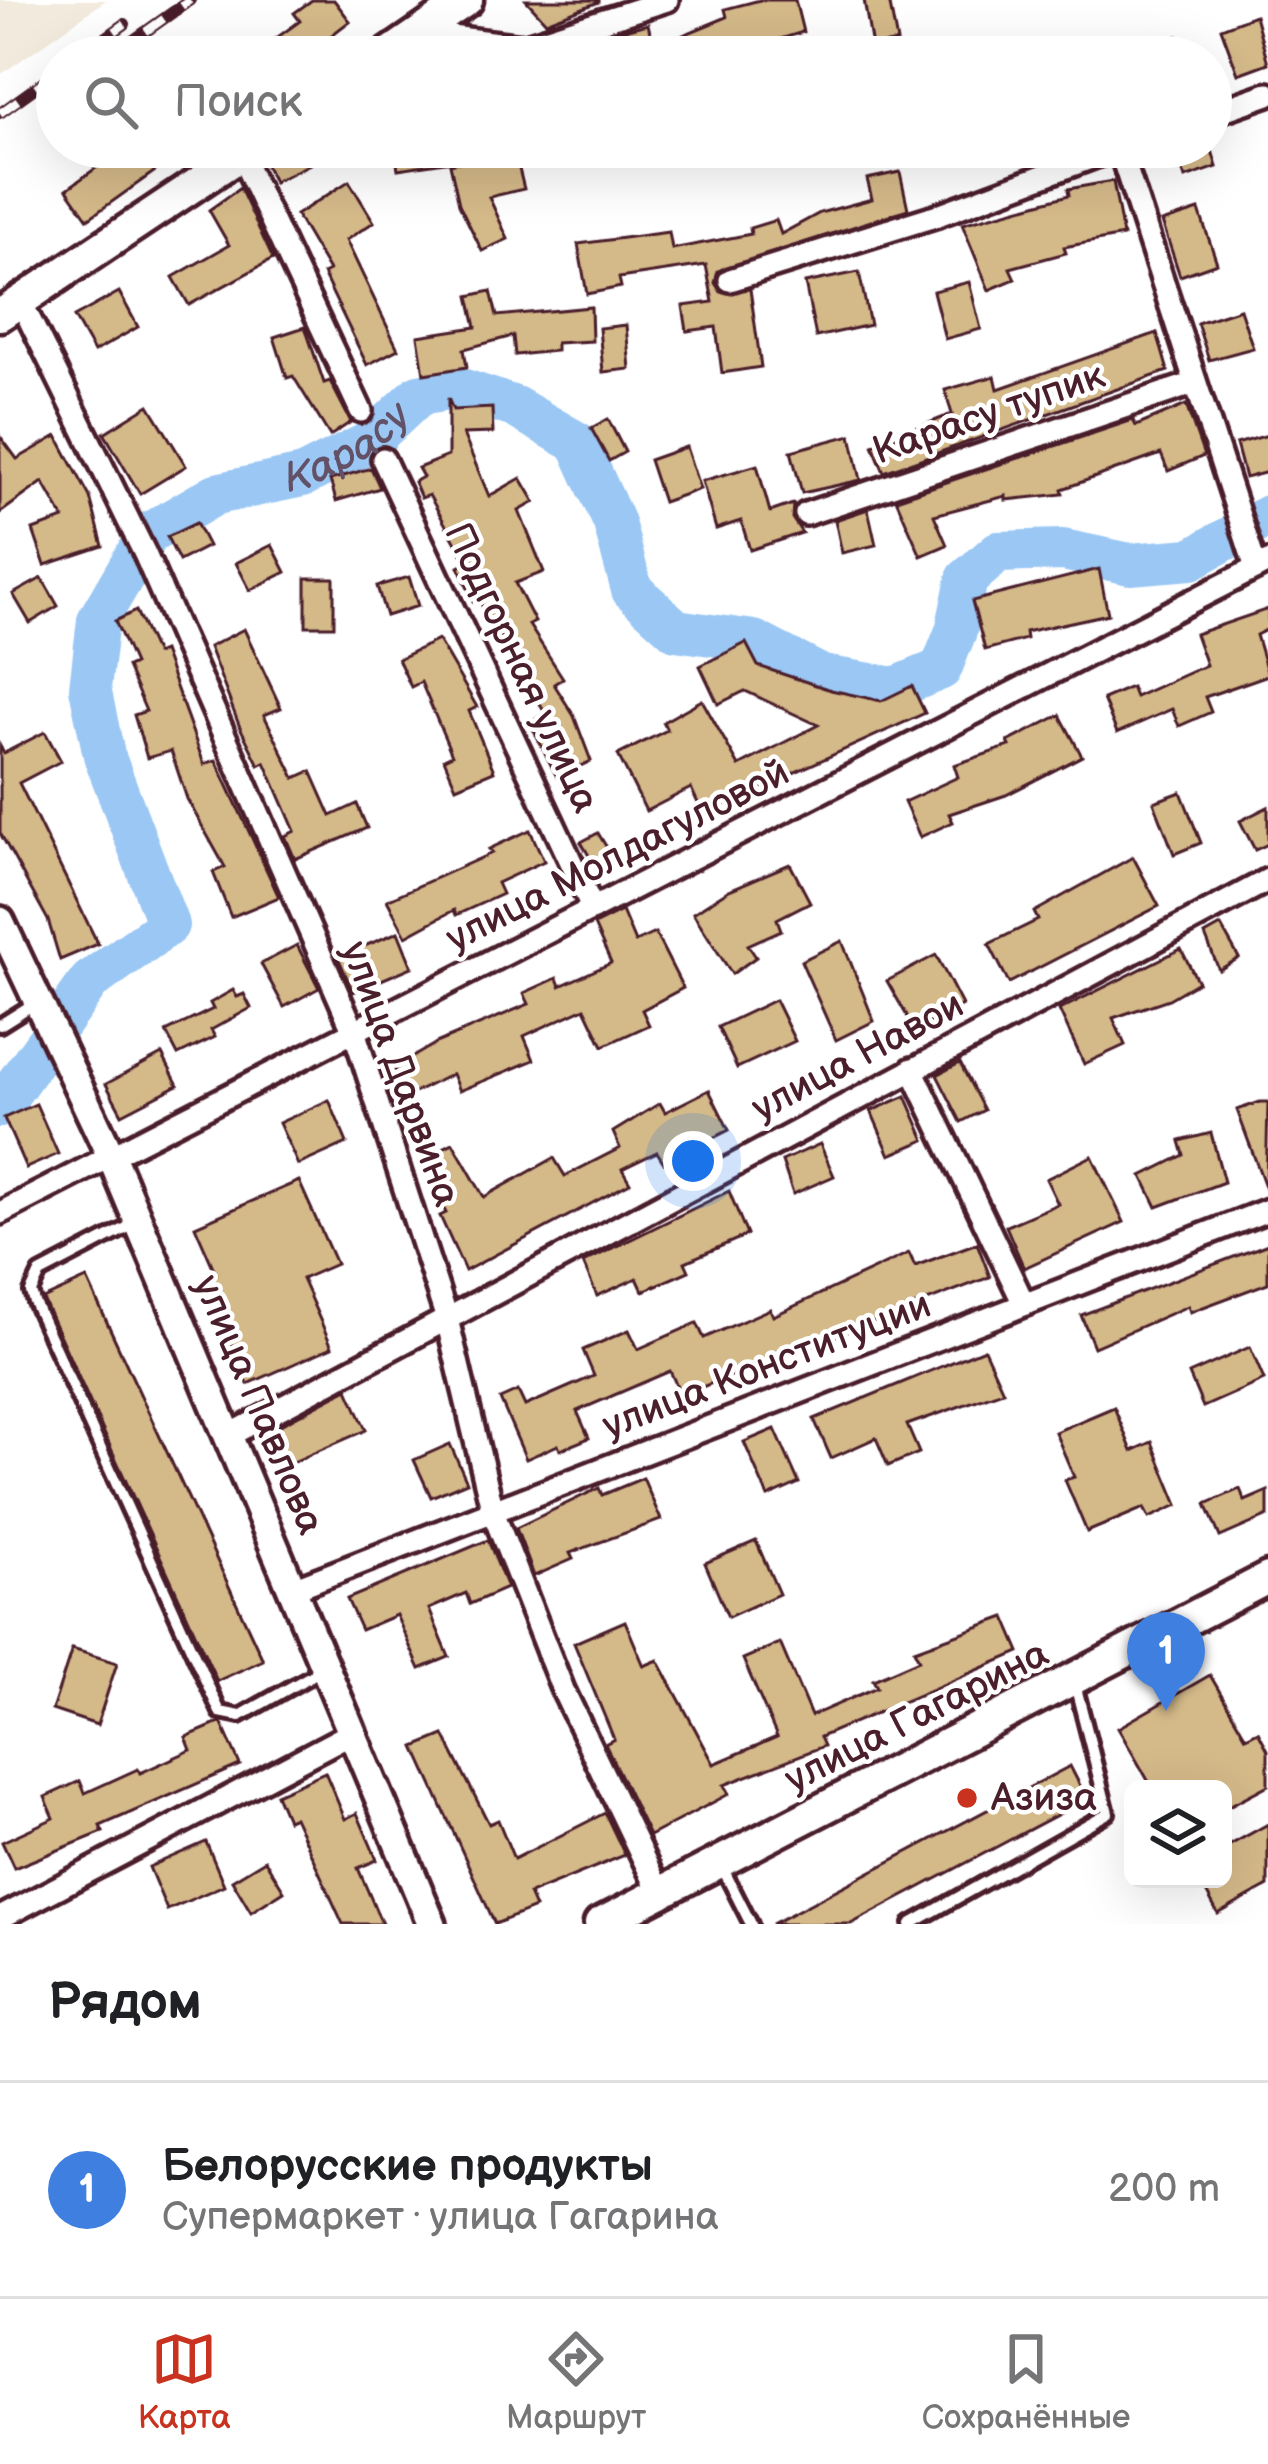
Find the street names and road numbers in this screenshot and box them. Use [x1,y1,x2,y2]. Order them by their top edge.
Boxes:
street label: Карасу тупик [867,352,1111,476]
street label: Подгорная улица [433,516,609,820]
street label: улица Молдагуловой [439,749,797,963]
street label: улица Дарвина [330,935,470,1213]
street label: улица Навои [744,982,972,1132]
street label: улица Павлова [182,1268,334,1542]
street label: улица Конституции [596,1282,938,1450]
street label: улица Гагарина [777,1630,1057,1804]

